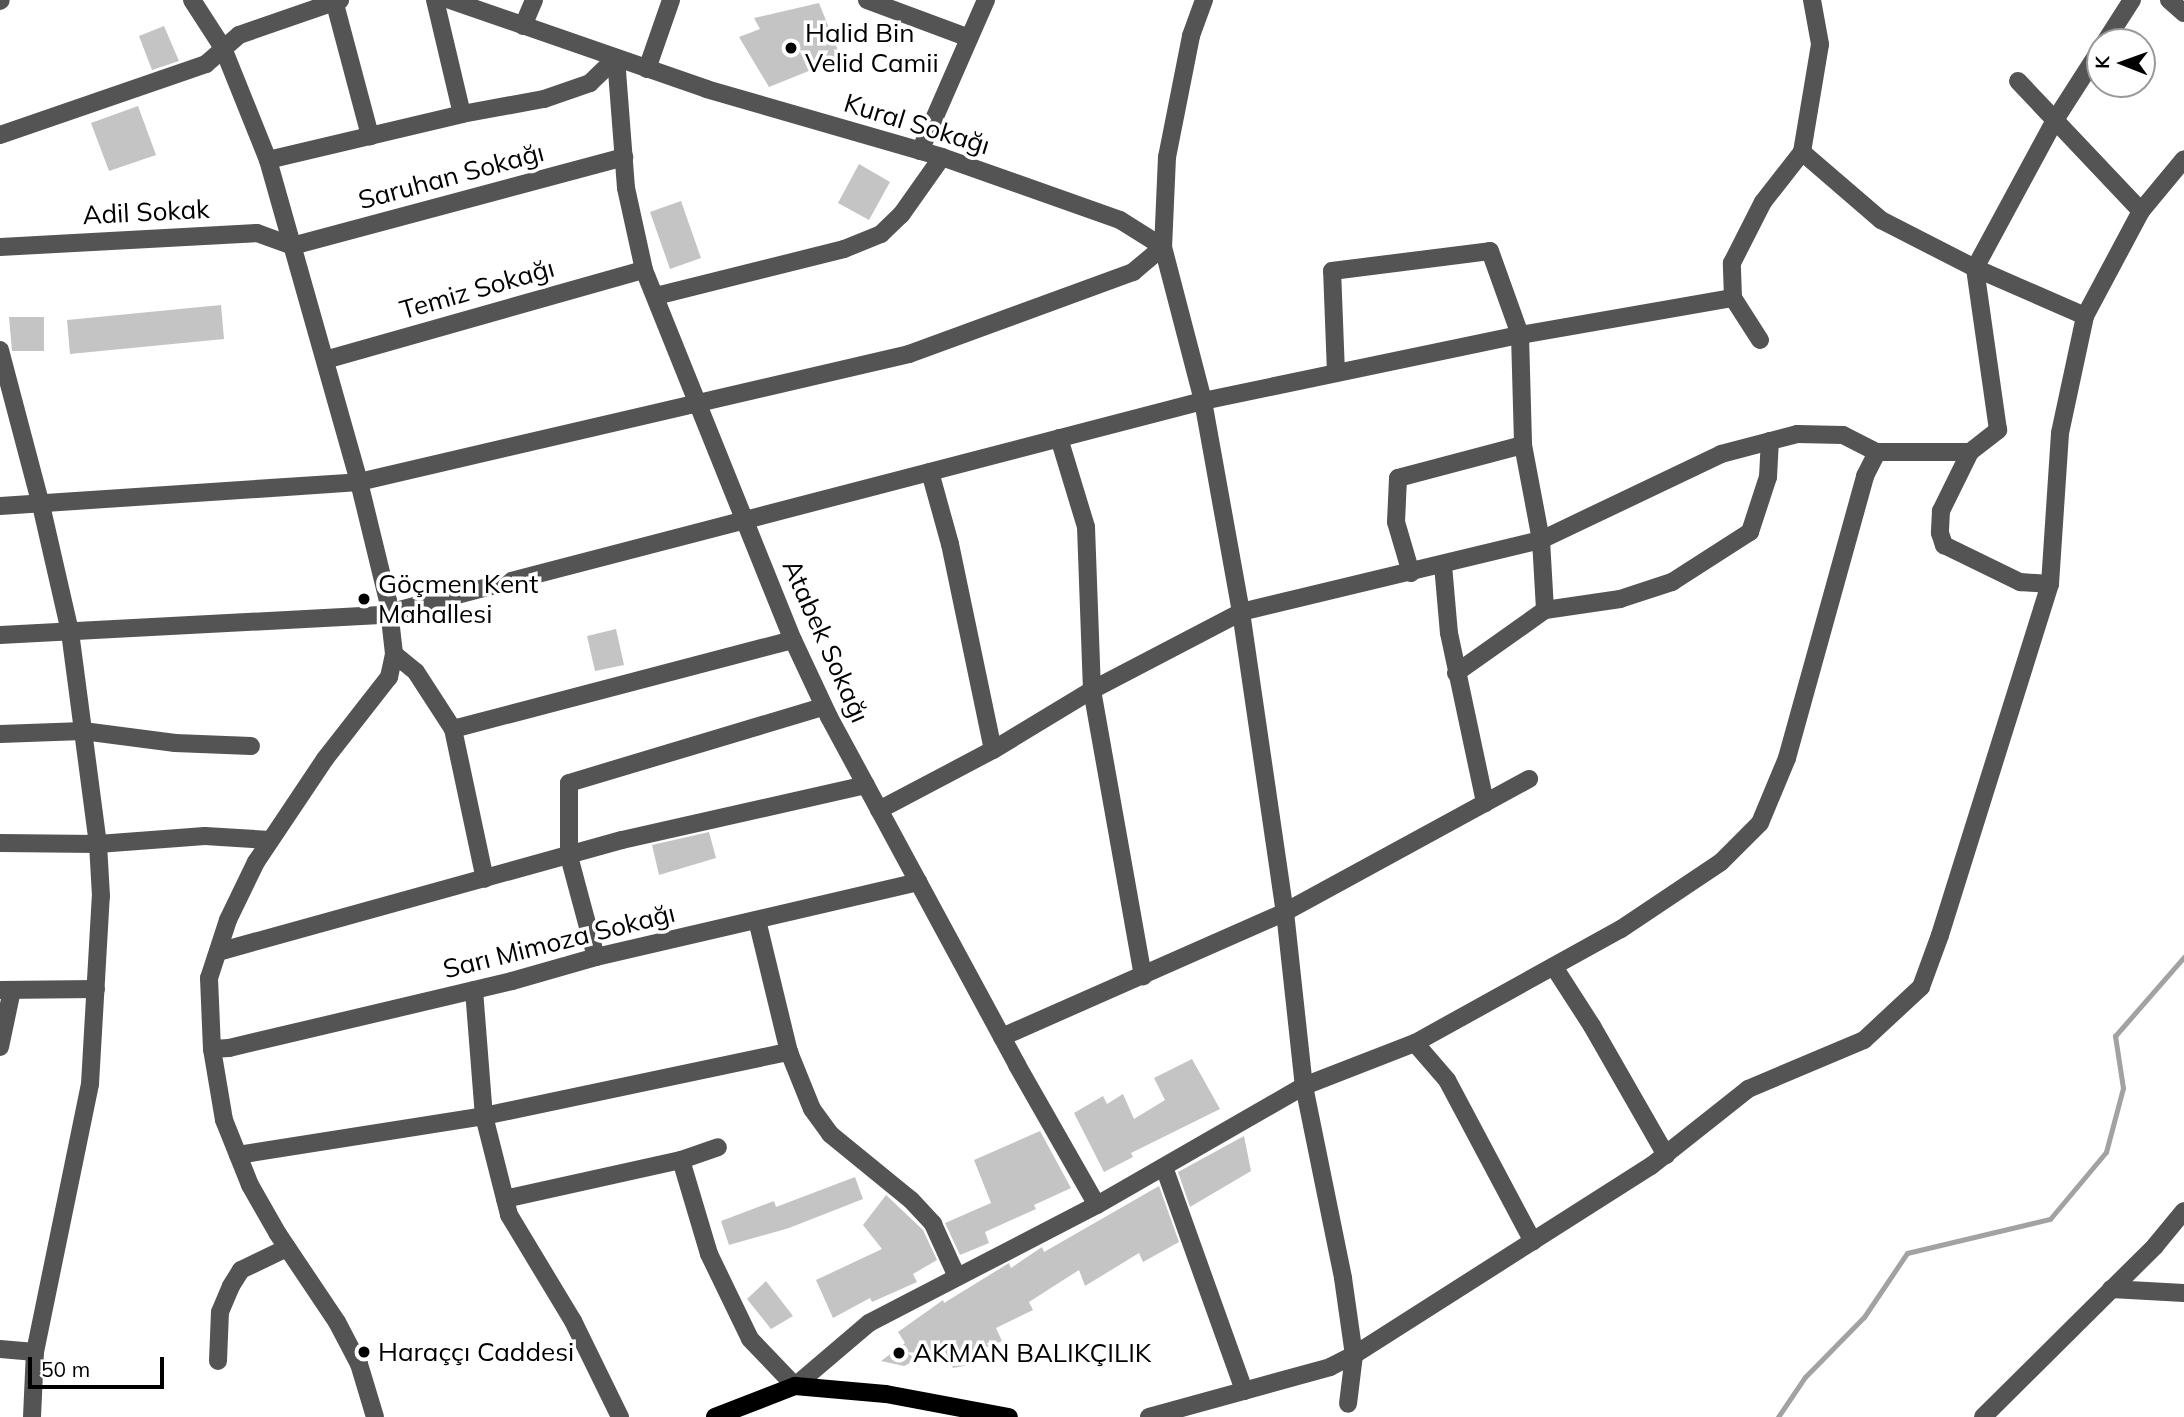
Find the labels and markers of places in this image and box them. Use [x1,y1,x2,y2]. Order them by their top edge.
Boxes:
place label: Halid Bin Velid Camii [805,17,939,78]
marker: Halid Bin Velid Camii [783,40,799,56]
place label: Göçmen Kent Mahallesi [378,568,538,630]
marker: Göçmen Kent Mahallesi [356,591,372,607]
place label: Haraççı Caddesi [378,1336,574,1368]
place label: AKMAN BALIKÇILIK [913,1337,1151,1369]
marker: Haraççı Caddesi [356,1344,372,1360]
marker: AKMAN BALIKÇILIK [891,1345,907,1361]

